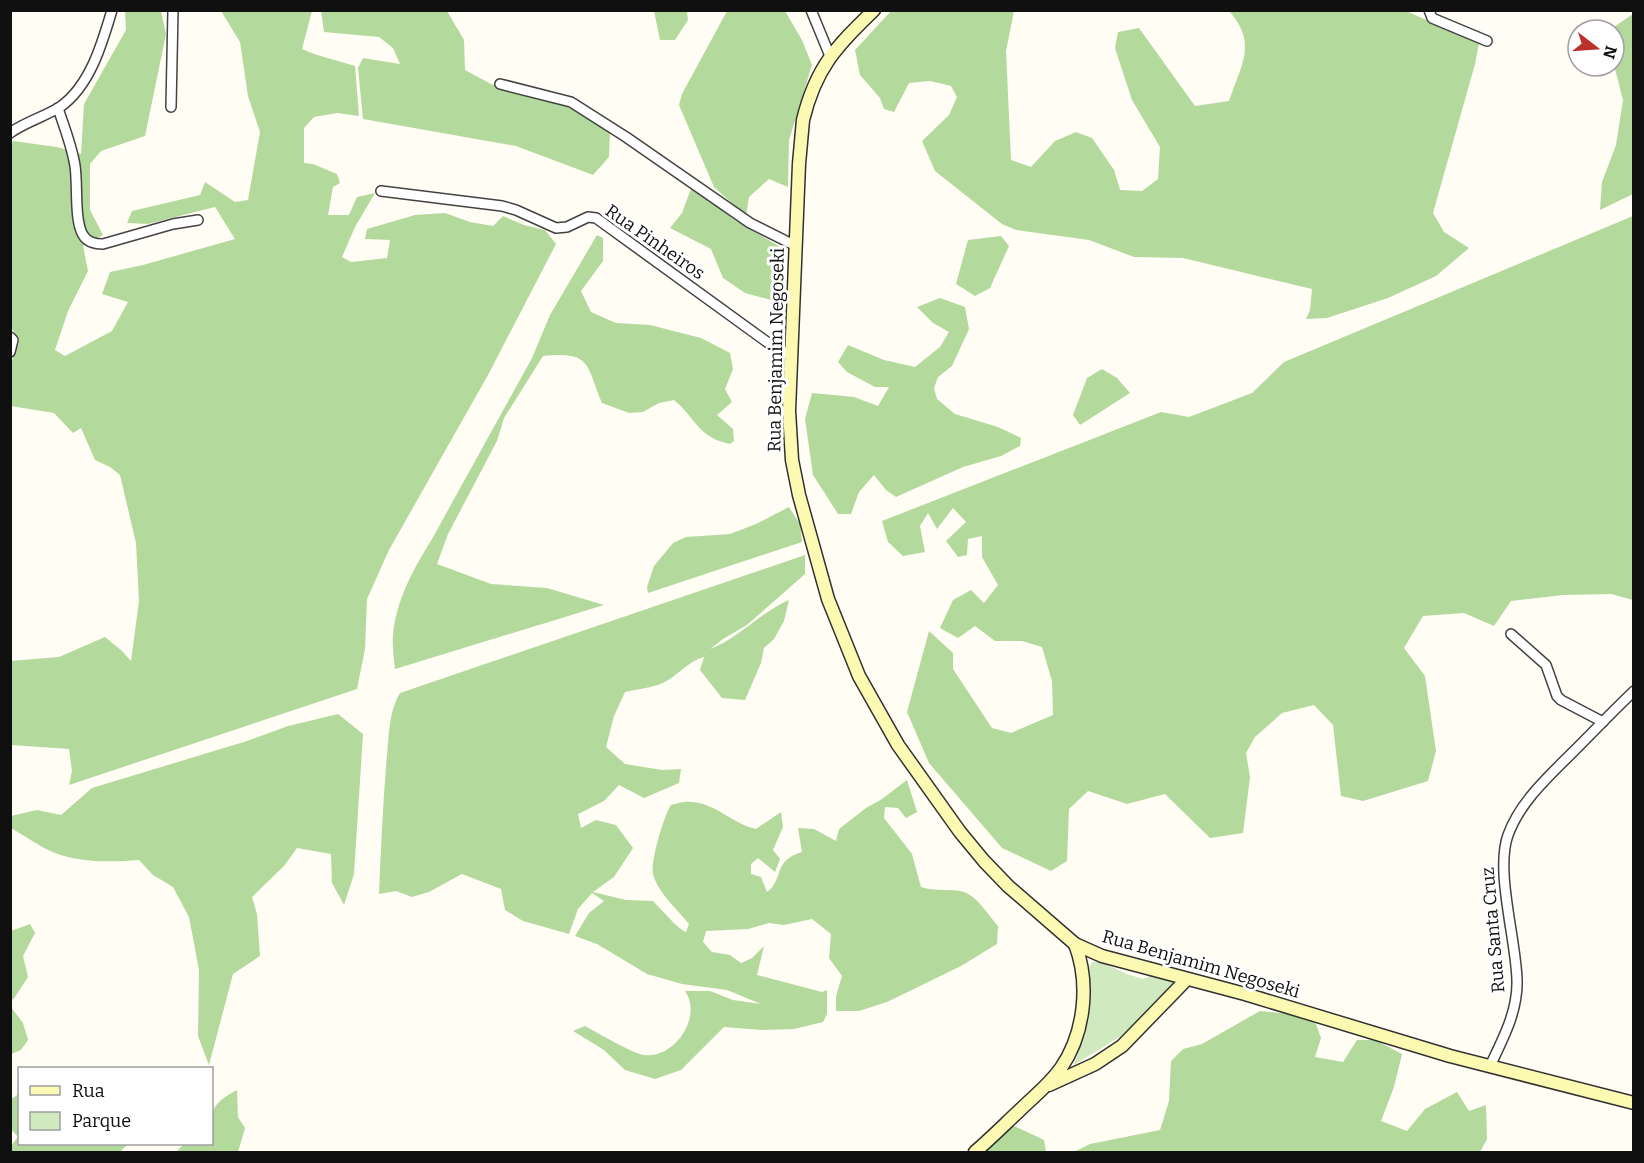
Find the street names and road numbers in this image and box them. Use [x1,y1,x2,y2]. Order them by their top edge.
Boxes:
street label: Rua Pinheiros [601,200,709,284]
street label: Rua Benjamim Negoseki [763,248,789,452]
street label: Rua Santa Cruz [1477,866,1509,994]
street label: Rua Benjamim Negoseki [1100,925,1302,1003]

